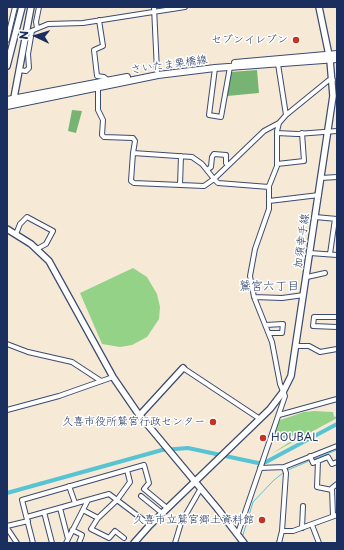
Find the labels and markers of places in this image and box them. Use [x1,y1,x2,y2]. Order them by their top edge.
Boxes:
place label: セブンイレブン [211,33,288,47]
marker: セブンイレブン [291,35,301,45]
place label: 久喜市役所鷲宮行政センター [62,415,205,429]
marker: 久喜市役所鷲宮行政センター [208,417,218,427]
place label: HOUBAL [271,431,318,445]
marker: HOUBAL [258,433,268,443]
place label: 久喜市立鷲宮郷土資料館 [133,513,254,527]
marker: 久喜市立鷲宮郷土資料館 [257,515,267,525]

